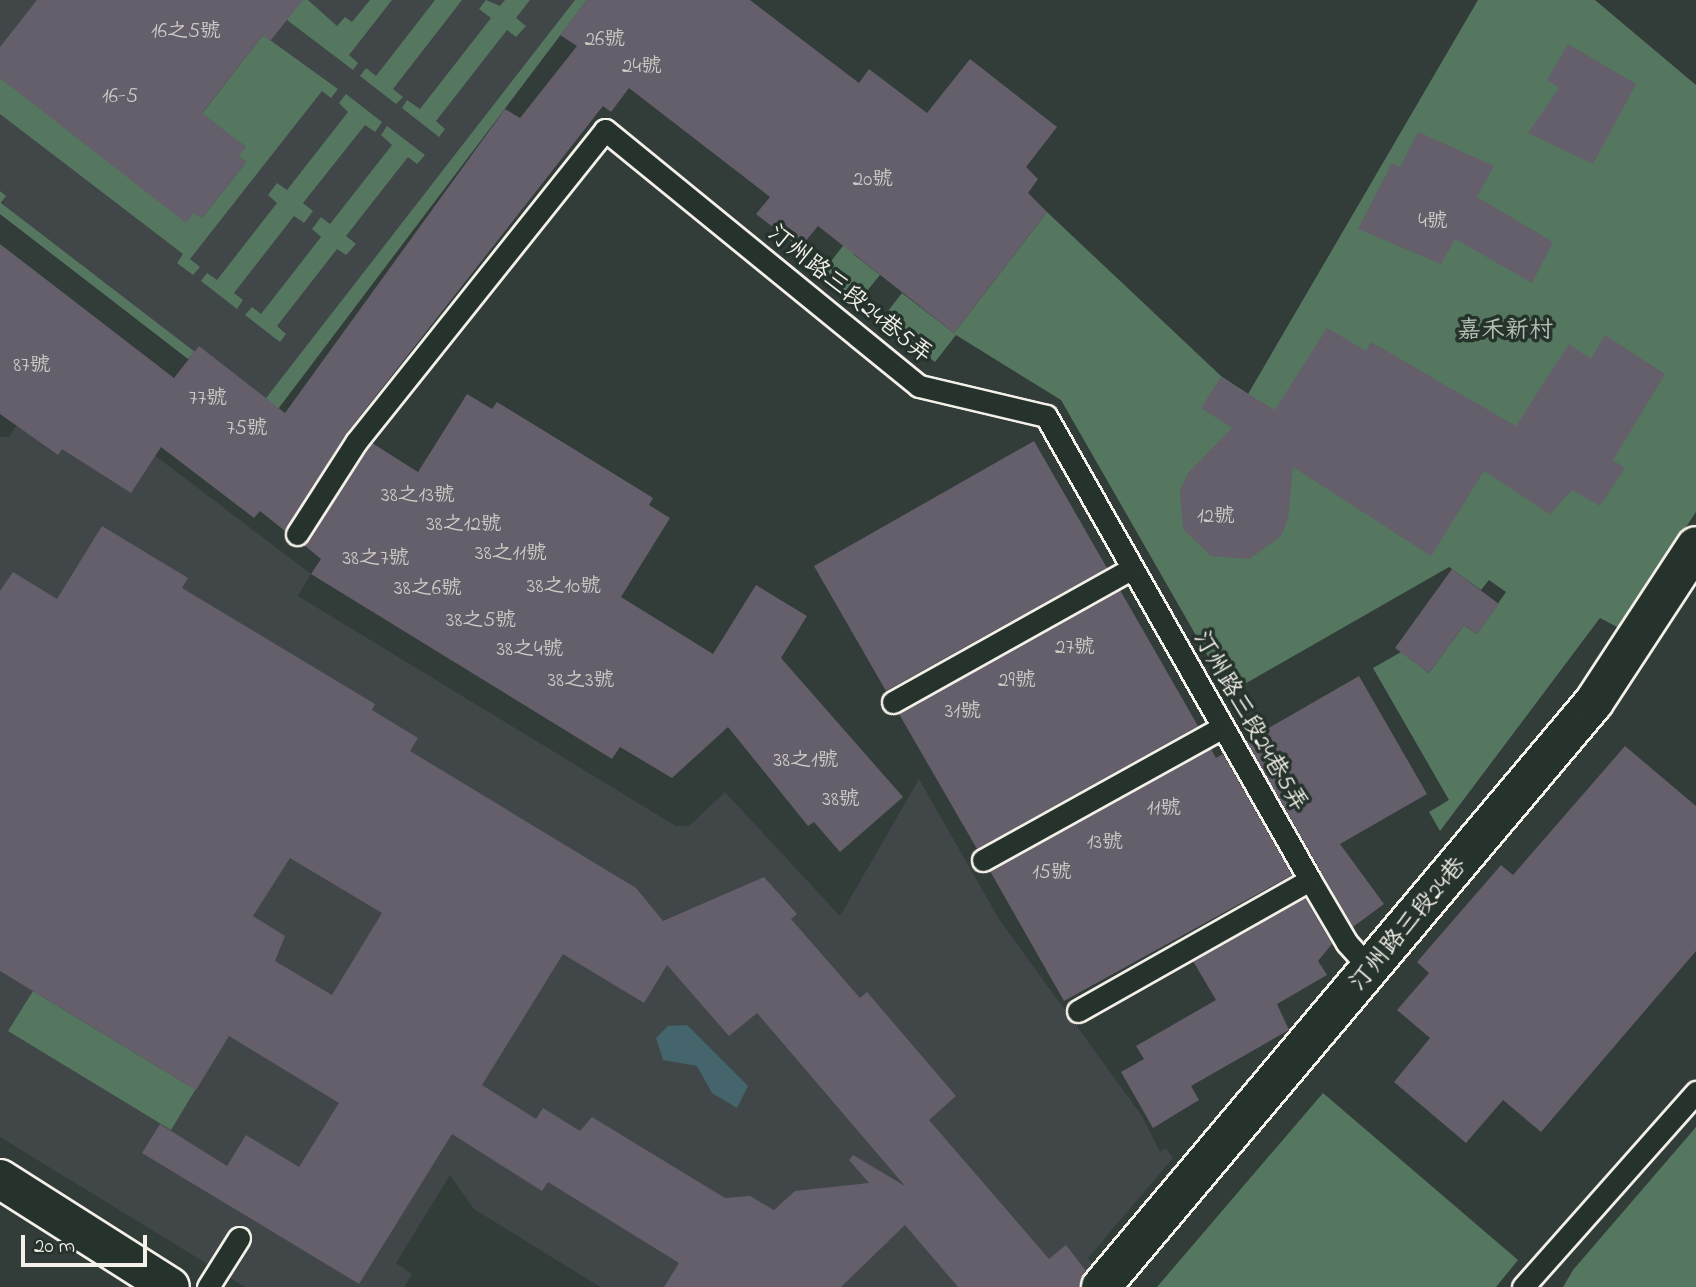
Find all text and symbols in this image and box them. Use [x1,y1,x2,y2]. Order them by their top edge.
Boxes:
house number: 16之5號 [151,19,221,45]
house number: 26號 [585,27,625,53]
house number: 24號 [622,54,662,80]
house number: 16-5 [102,84,138,110]
house number: 20號 [853,167,893,193]
house number: 4號 [1418,209,1448,235]
street label: 汀州路三段24巷5弄 [761,220,937,370]
park label: 嘉禾新村 [1457,318,1553,346]
house number: 87號 [13,353,51,379]
house number: 77號 [189,386,227,412]
house number: 75號 [226,416,268,442]
house number: 38之13號 [381,483,455,509]
house number: 12號 [1197,504,1235,530]
house number: 38之12號 [426,512,502,538]
house number: 38之11號 [475,541,547,567]
house number: 38之7號 [342,546,410,572]
house number: 38之10號 [527,574,601,600]
house number: 38之6號 [394,576,462,602]
house number: 38之5號 [446,608,516,634]
street label: 汀州路三段24巷5弄 [1186,627,1312,817]
house number: 27號 [1055,635,1095,661]
house number: 38之4號 [496,637,564,663]
house number: 38之3號 [547,668,615,694]
house number: 29號 [998,668,1036,694]
house number: 31號 [945,699,981,725]
house number: 38之1號 [773,748,839,774]
house number: 38號 [822,787,860,813]
house number: 11號 [1147,796,1181,822]
house number: 13號 [1087,830,1123,856]
street label: 汀州路三段24巷 [1345,852,1473,998]
house number: 15號 [1032,860,1072,886]
scale bar [24,1220,150,1264]
text: 20 m [34,1232,75,1262]

